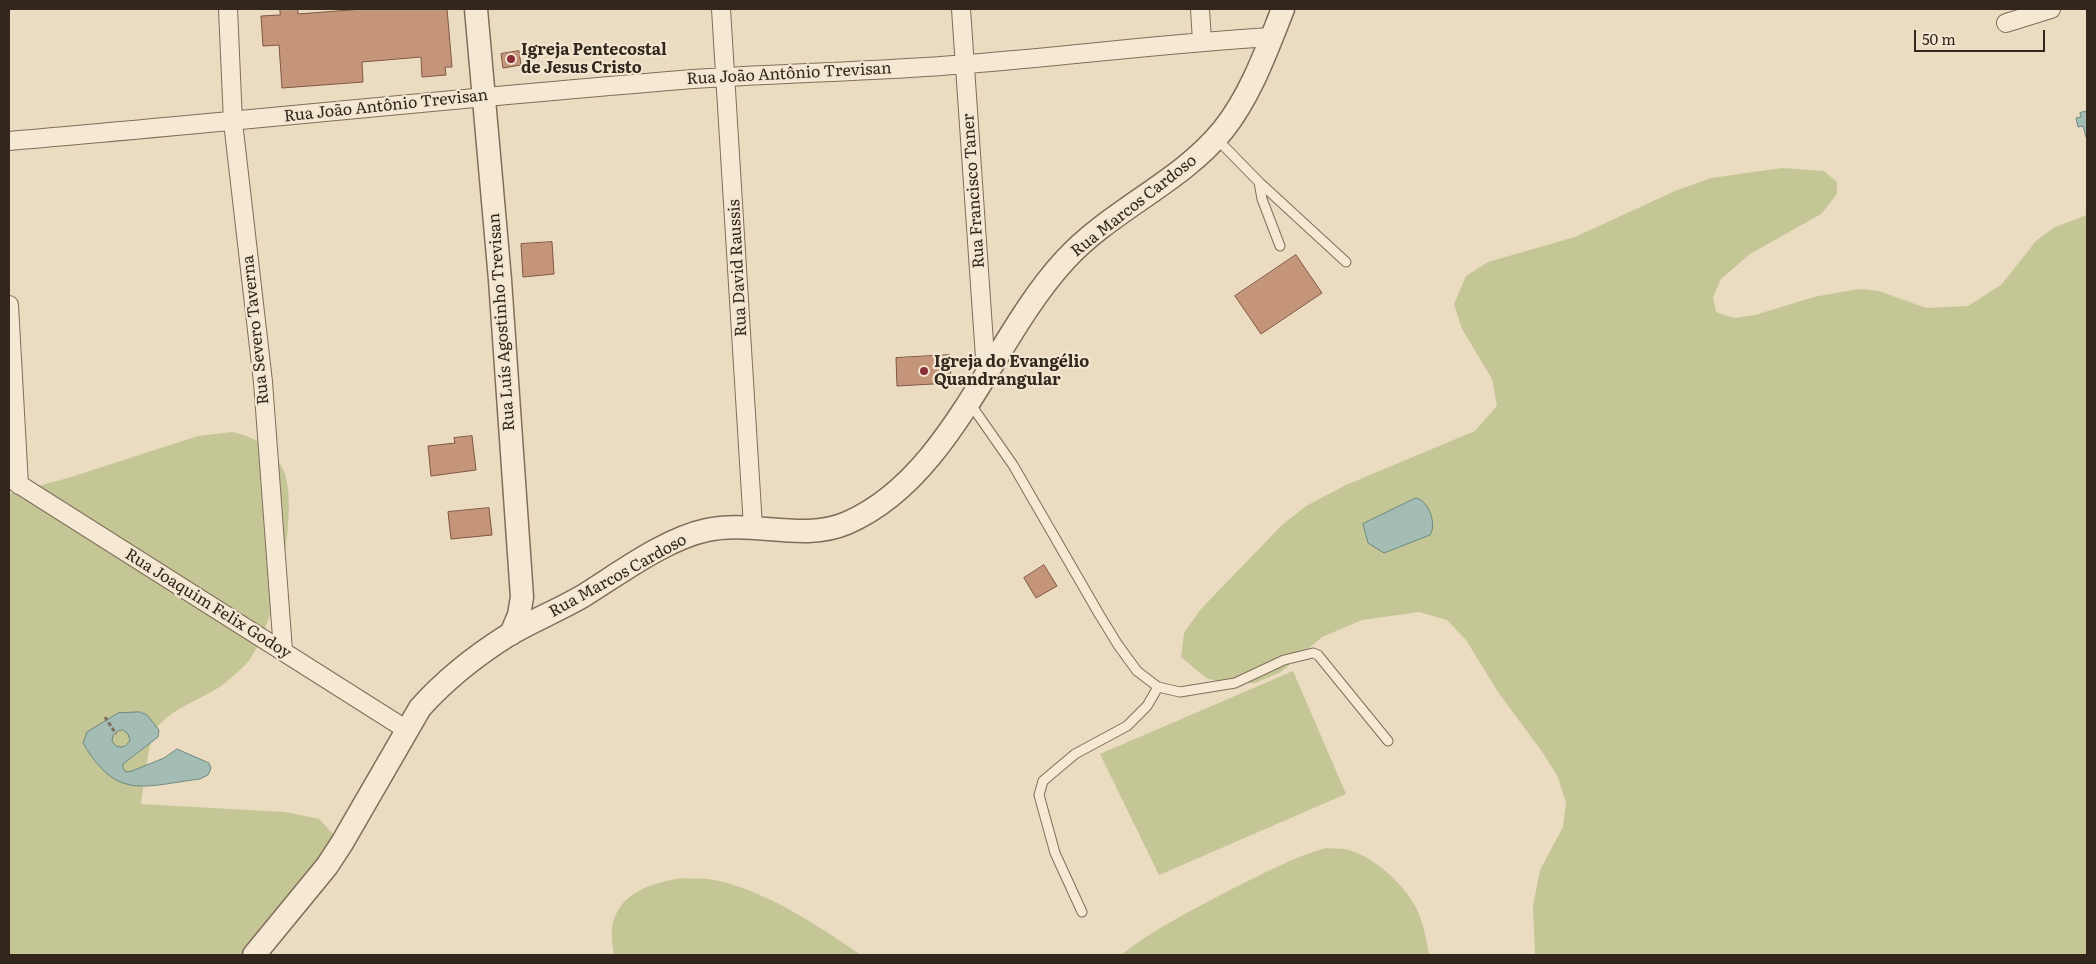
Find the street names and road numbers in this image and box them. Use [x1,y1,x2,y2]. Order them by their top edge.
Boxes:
street label: Rua João Antônio Trevisan [686,59,892,89]
street label: Rua João Antônio Trevisan [283,86,489,126]
street label: Rua Francisco Taner [959,113,989,269]
street label: Rua Marcos Cardoso [1067,151,1201,261]
street label: Rua David Raussis [725,199,751,337]
street label: Rua Luís Agostinho Trevisan [485,212,519,432]
street label: Rua Severo Taverna [239,254,273,406]
street label: Rua Marcos Cardoso [546,530,690,622]
street label: Rua Joaquim Felix Godoy [121,545,295,663]

